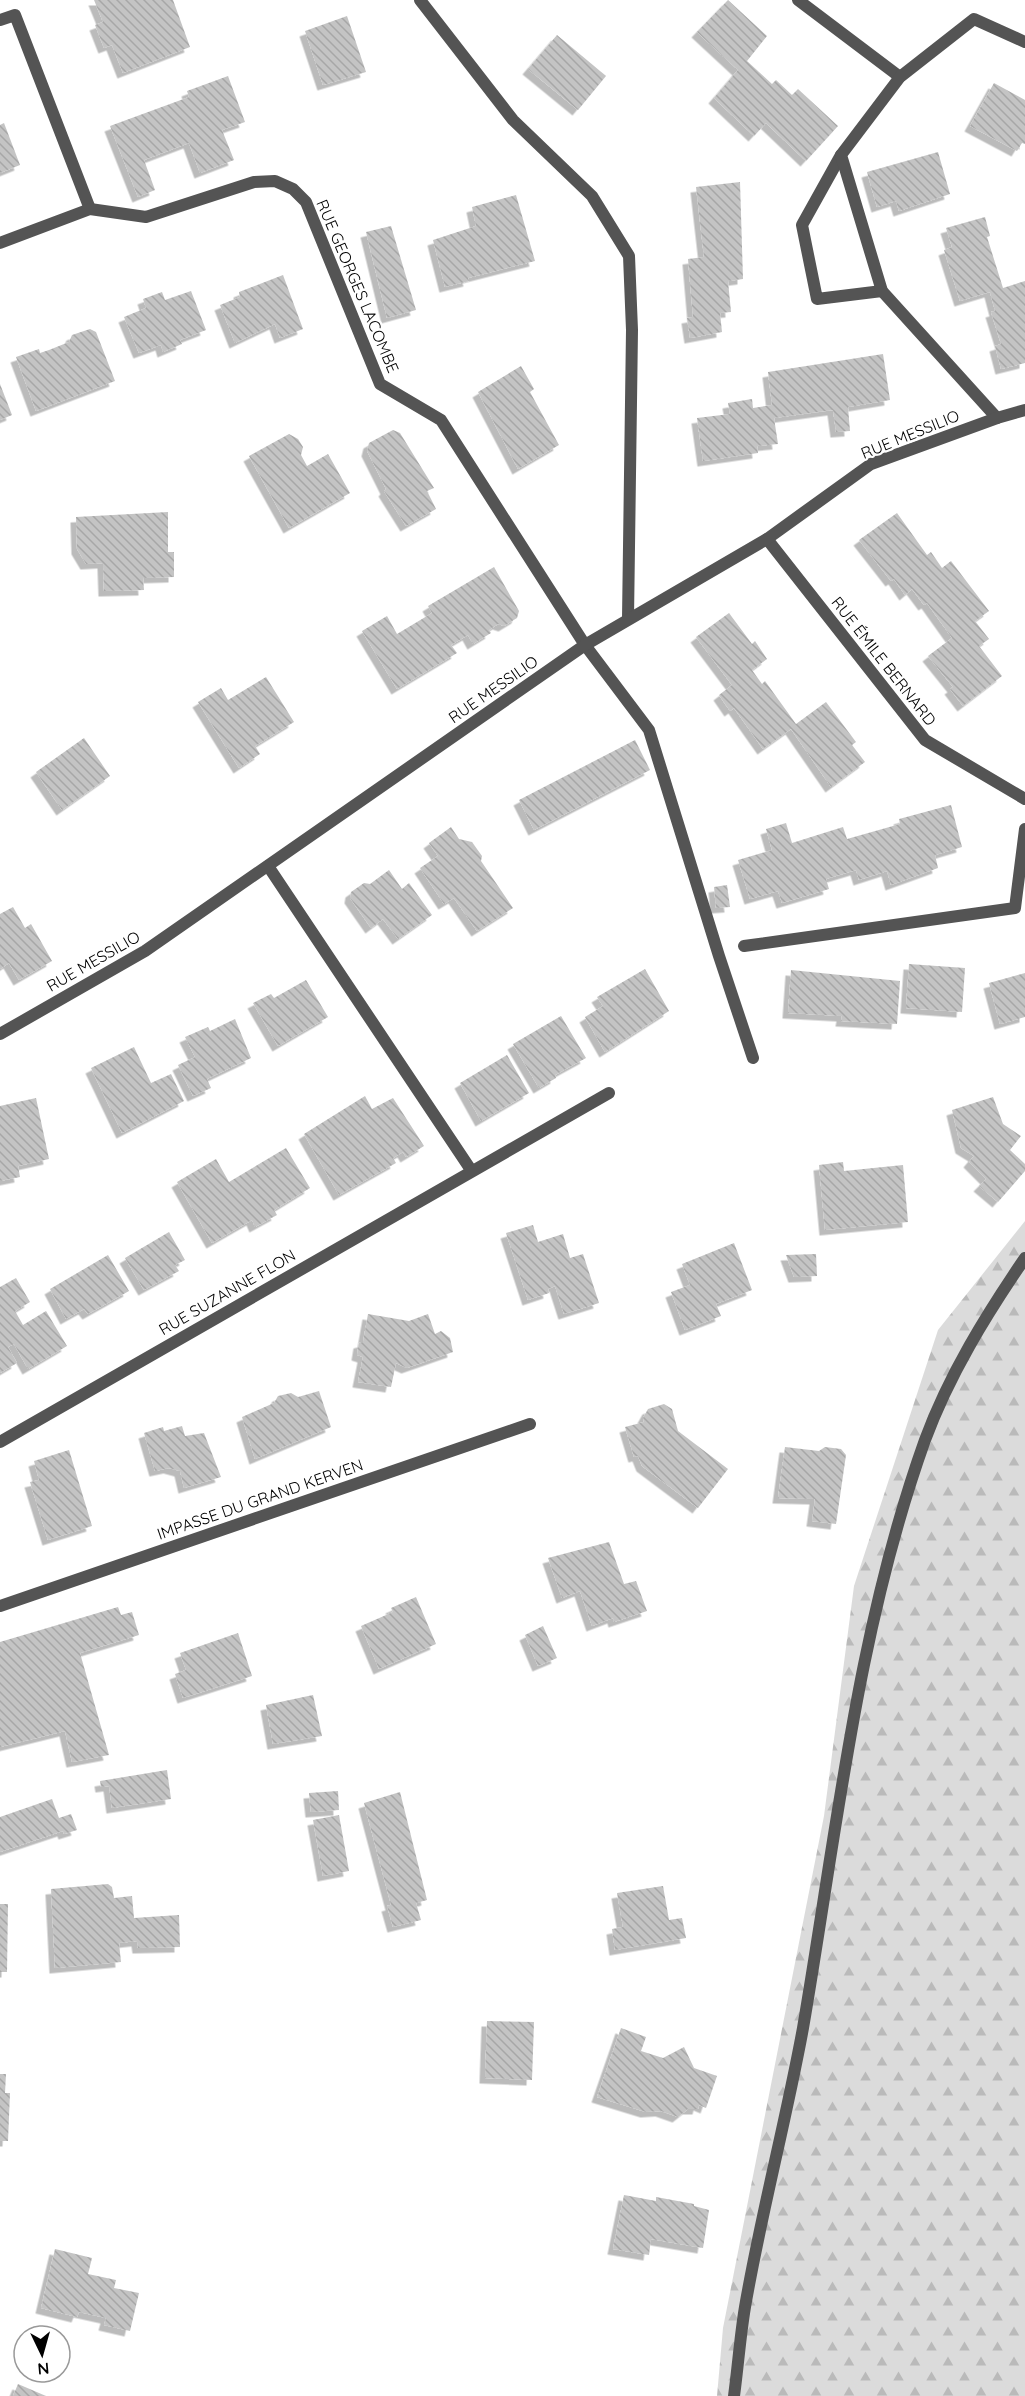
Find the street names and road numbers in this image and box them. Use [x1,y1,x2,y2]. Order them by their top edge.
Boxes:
street label: RUE GEORGES LACOMBE [312,196,404,376]
street label: RUE MESSILIO [858,405,962,463]
street label: RUE ÉMILE BERNARD [827,592,941,730]
street label: RUE MESSILIO [444,651,542,727]
street label: RUE MESSILIO [43,926,143,996]
street label: RUE SUZANNE FLON [155,1245,299,1339]
street label: IMPASSE DU GRAND KERVEN [154,1454,366,1544]

